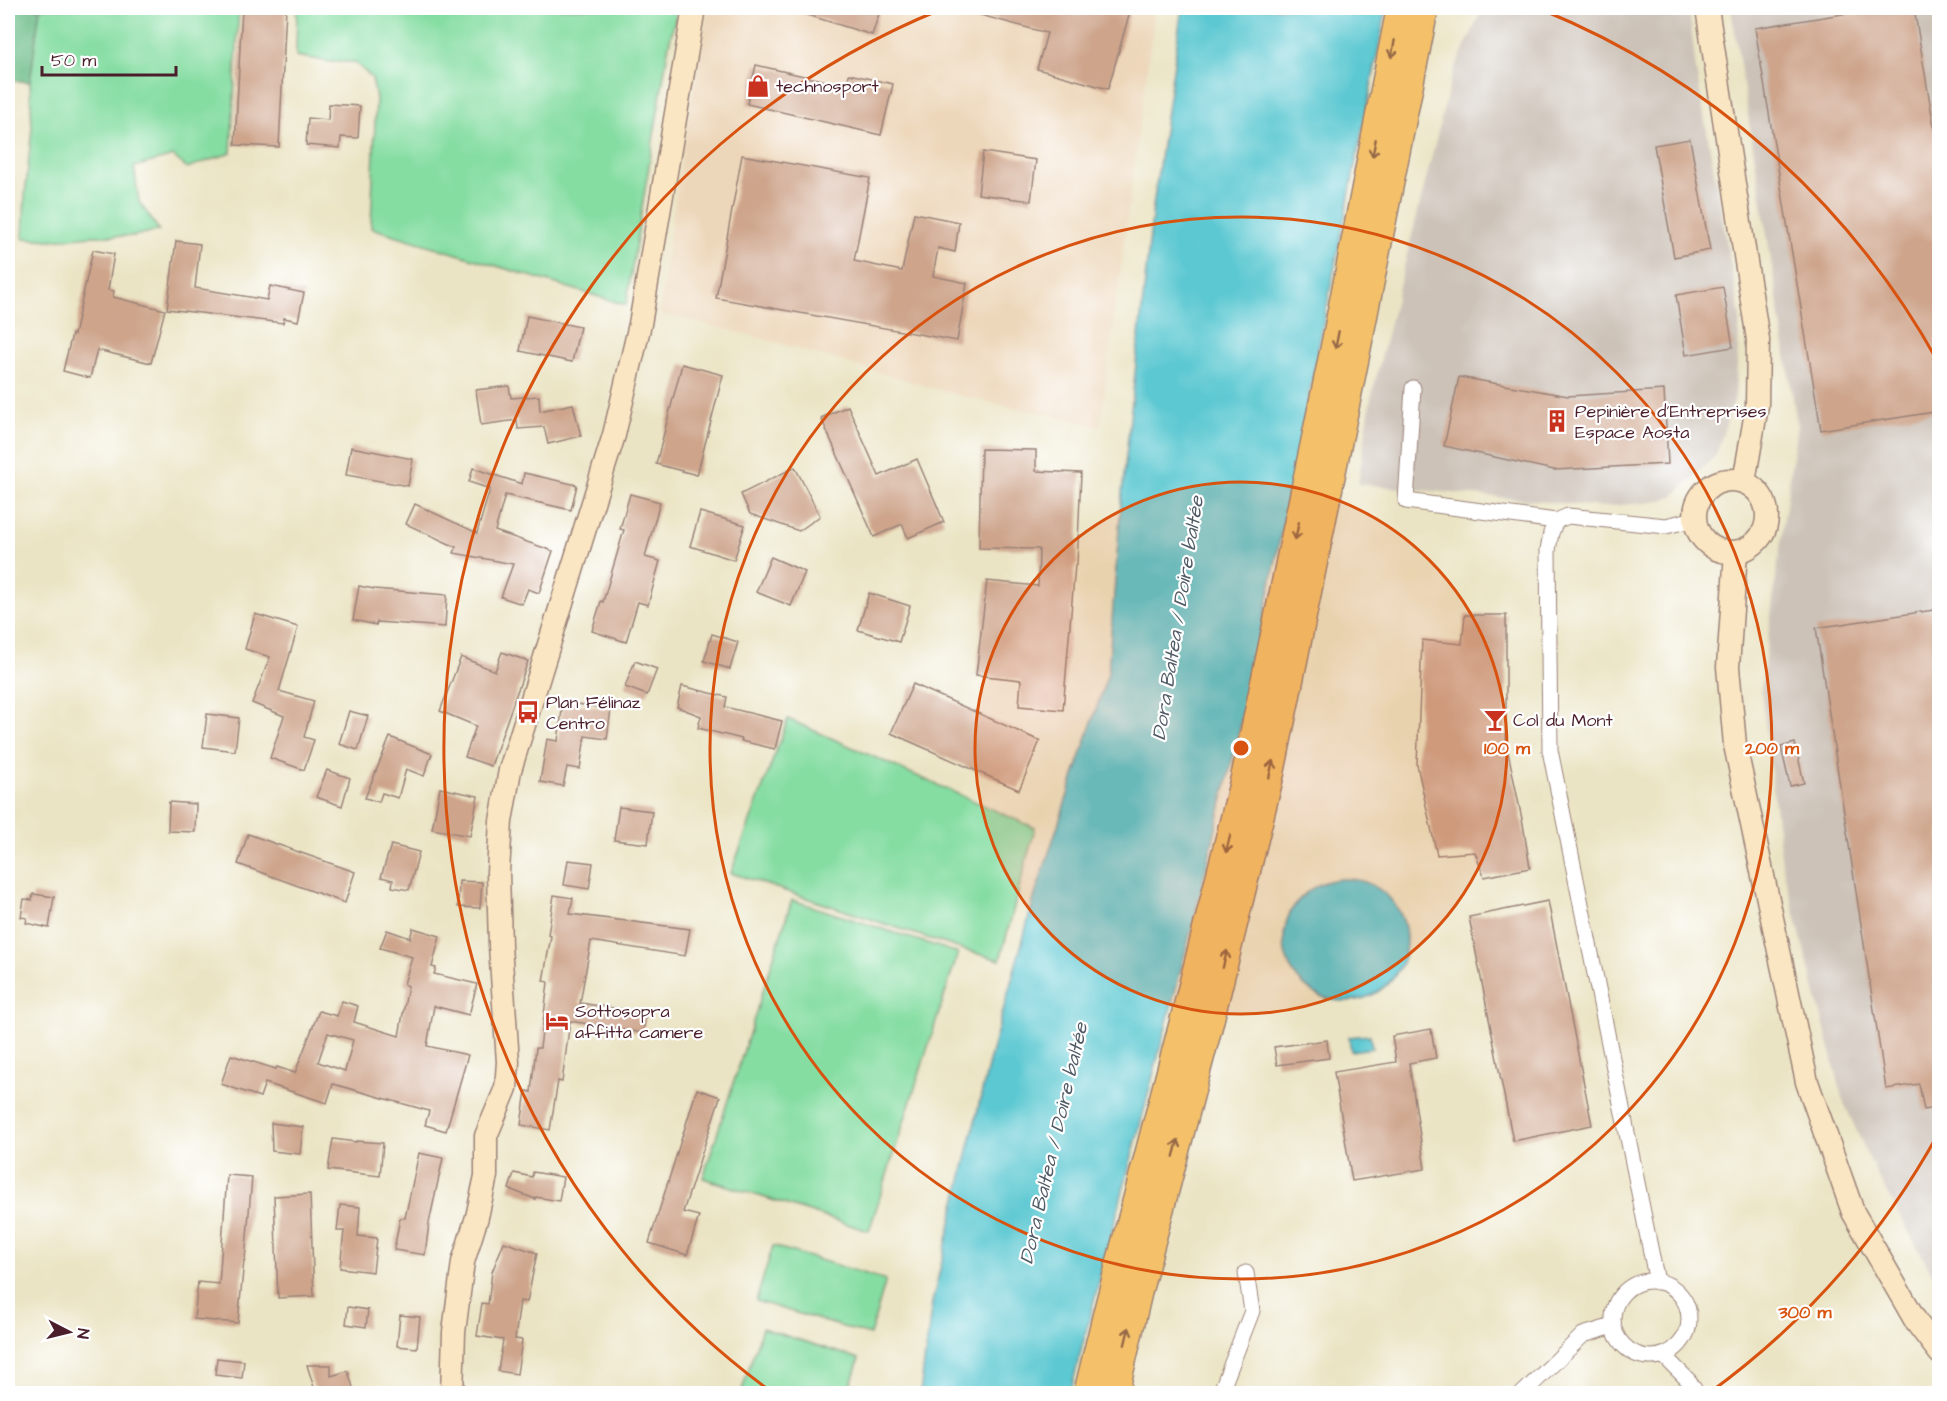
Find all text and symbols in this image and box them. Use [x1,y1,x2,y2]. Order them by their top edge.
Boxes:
scale bar [42,39,176,77]
one-way arrow [1387,39,1398,58]
text: 50 m [51,48,96,73]
shop icon: technosport [745,73,771,99]
place label: technosport [776,74,880,99]
one-way arrow [1368,138,1379,157]
one-way arrow [1331,329,1342,349]
place label: Pepinière d'Entreprises Espace Aosta [1575,399,1767,445]
building icon: Pepinière d'Entreprises Espace Aosta [1544,408,1570,434]
water label: Dora Baltea / Doire baltée [1145,493,1211,742]
one-way arrow [1291,520,1302,540]
place label: Plan Félinaz Centro [546,690,641,736]
bus stop icon: Plan Félinaz Centro [515,699,541,725]
bar icon: Col du Mont [1482,707,1508,733]
place label: Col du Mont [1513,708,1613,733]
text: 100 m [1484,736,1531,761]
text: 200 m [1744,736,1800,761]
centre of rings [1231,738,1251,758]
one-way arrow [1266,760,1277,780]
one-way arrow [1222,834,1234,853]
one-way arrow [1219,950,1231,969]
place label: Sottosopra affitta camere [575,999,703,1045]
hotel icon: Sottosopra affitta camere [544,1008,570,1034]
water label: Dora Baltea / Doire baltée [1013,1019,1096,1266]
one-way arrow [1171,1139,1182,1158]
text: 300 m [1777,1300,1833,1325]
north arrow [39,1302,99,1362]
text: N [71,1327,94,1340]
one-way arrow [1122,1327,1134,1346]

